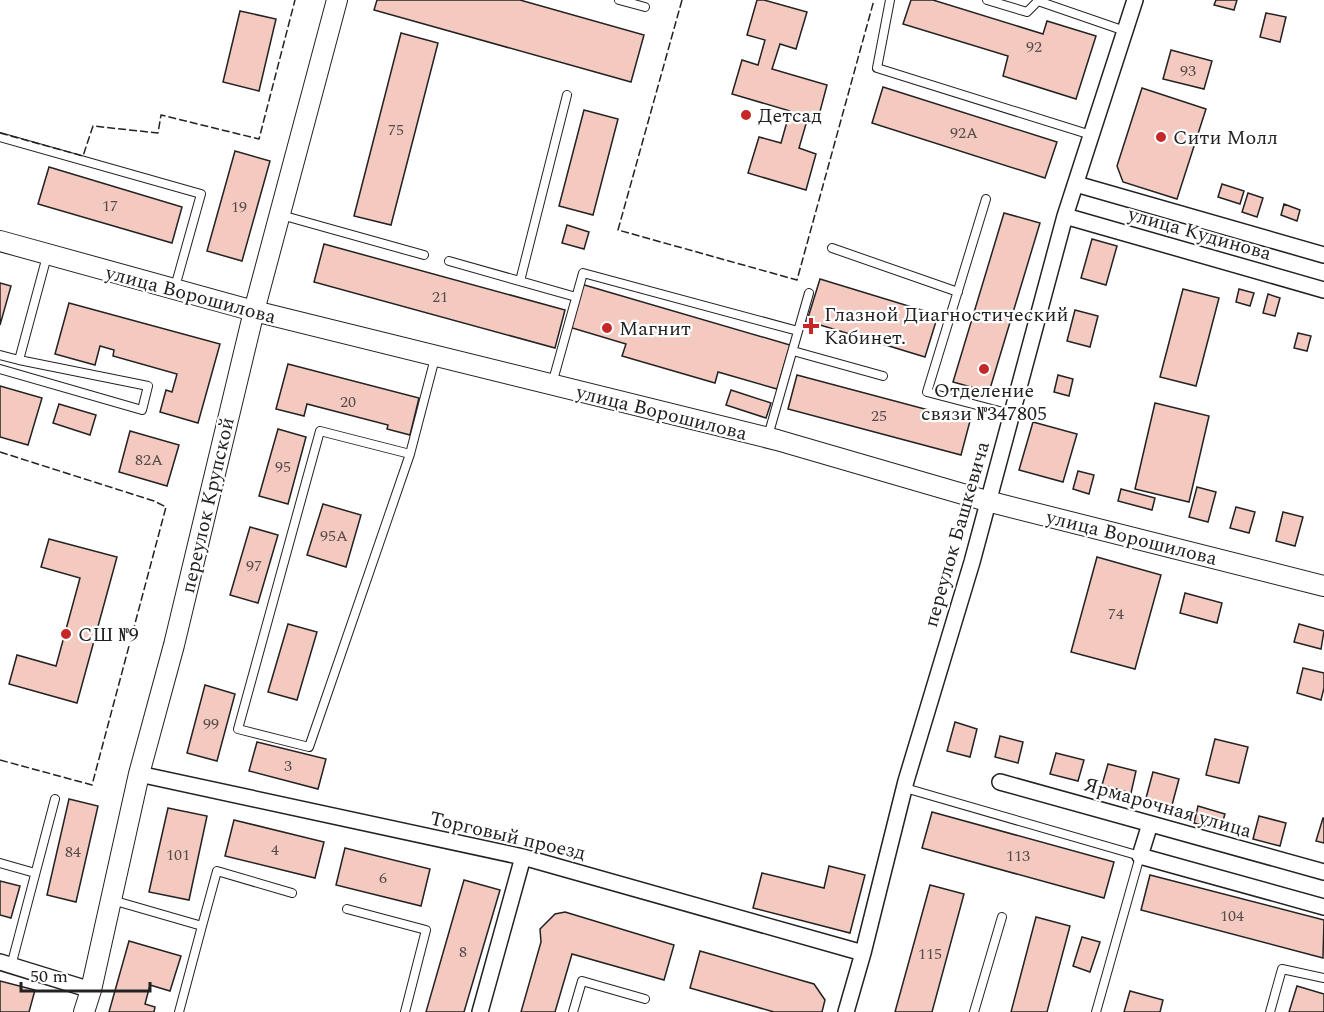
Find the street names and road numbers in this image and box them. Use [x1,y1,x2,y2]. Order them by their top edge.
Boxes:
street label: улица Кудинова [1123,199,1275,269]
street label: улица Ворошилова [101,258,279,332]
street label: улица Ворошилова [572,377,751,449]
street label: переулок Крупской [173,414,243,596]
street label: переулок Башкевича [916,438,998,631]
street label: улица Ворошилова [1042,502,1221,574]
street label: Ярмарочная улица [1080,770,1255,846]
street label: Торговый проезд [427,803,589,869]

